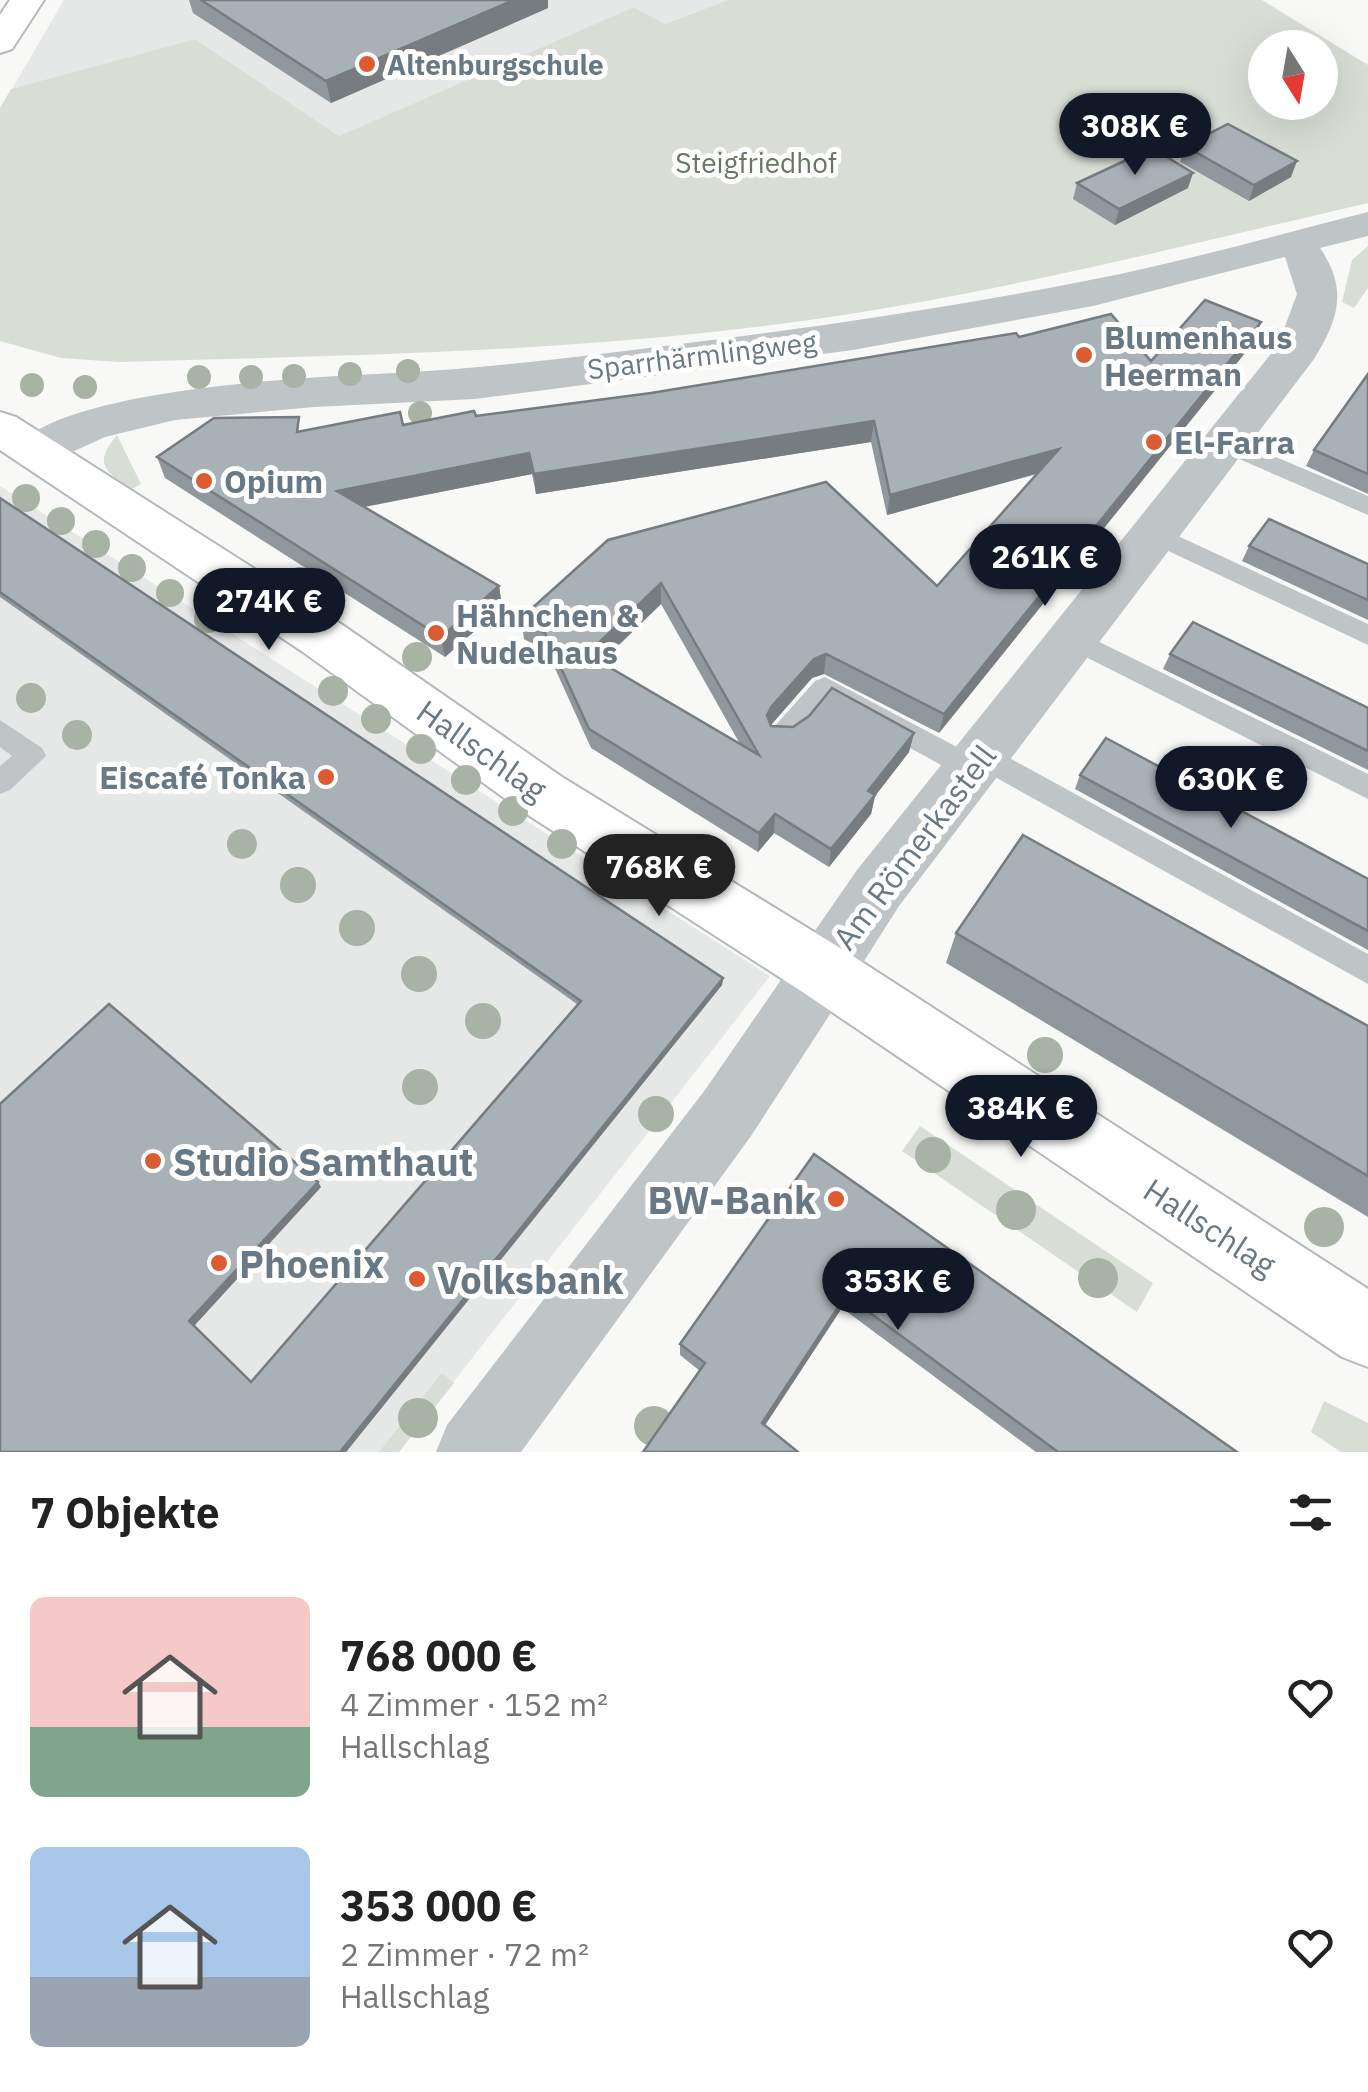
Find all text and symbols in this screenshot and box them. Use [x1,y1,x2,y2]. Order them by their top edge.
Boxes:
north arrow [1248,30,1338,120]
map controls [1248,30,1338,120]
place label: Altenburgschule [387,46,604,83]
marker: Altenburgschule [356,53,378,75]
pin: 308K € [1054,93,1216,178]
text: 308K € [1081,104,1189,146]
park label: Steigfriedhof [675,144,837,181]
place label: Blumenhaus Heerman [1104,316,1292,395]
street label: Sparrhärmlingweg [585,323,819,387]
marker: Blumenhaus Heerman [1073,344,1095,366]
place label: El-Farra [1174,421,1295,463]
marker: El-Farra [1143,431,1165,453]
place label: Opium [224,460,323,502]
marker: Opium [193,470,215,492]
pin: 261K € [964,524,1126,609]
text: 261K € [991,535,1099,577]
pin: 274K € [188,568,350,653]
text: 274K € [215,579,323,621]
place label: Hähnchen & Nudelhaus [456,594,639,673]
marker: Hähnchen & Nudelhaus [425,622,447,644]
street label: Hallschlag [409,690,555,810]
street label: Am Römerkastell [823,736,1005,958]
pin: 630K € [1150,746,1312,831]
place label: Eiscafé Tonka [99,756,306,798]
text: 630K € [1177,757,1285,799]
marker: Eiscafé Tonka [315,766,337,788]
pin: 768K € [578,834,740,919]
text: 768K € [605,845,713,887]
pin: 384K € [940,1075,1102,1160]
text: 384K € [967,1086,1075,1128]
place label: Studio Samthaut [173,1137,473,1186]
marker: Studio Samthaut [142,1150,164,1172]
street label: Hallschlag [1136,1169,1284,1285]
place label: BW-Bank [648,1175,816,1224]
marker: BW-Bank [825,1188,847,1210]
place label: Phoenix [239,1239,384,1288]
pin: 353K € [817,1248,979,1333]
marker: Phoenix [208,1252,230,1274]
place label: Volksbank [437,1255,623,1304]
text: 353K € [844,1259,952,1301]
marker: Volksbank [406,1268,428,1290]
text: 7 Objekte [30,1485,220,1540]
icon: filters [1283,1485,1338,1540]
text: 768 000 € [340,1628,537,1683]
icon: home [110,1637,230,1757]
icon: heart [1283,1670,1338,1725]
text: 4 Zimmer · 152 m² [340,1683,608,1725]
text: Hallschlag [340,1725,490,1767]
text: 353 000 € [340,1878,537,1933]
icon: home [110,1887,230,2007]
icon: heart [1283,1920,1338,1975]
text: 2 Zimmer · 72 m² [340,1933,589,1975]
text: Hallschlag [340,1975,490,2017]

